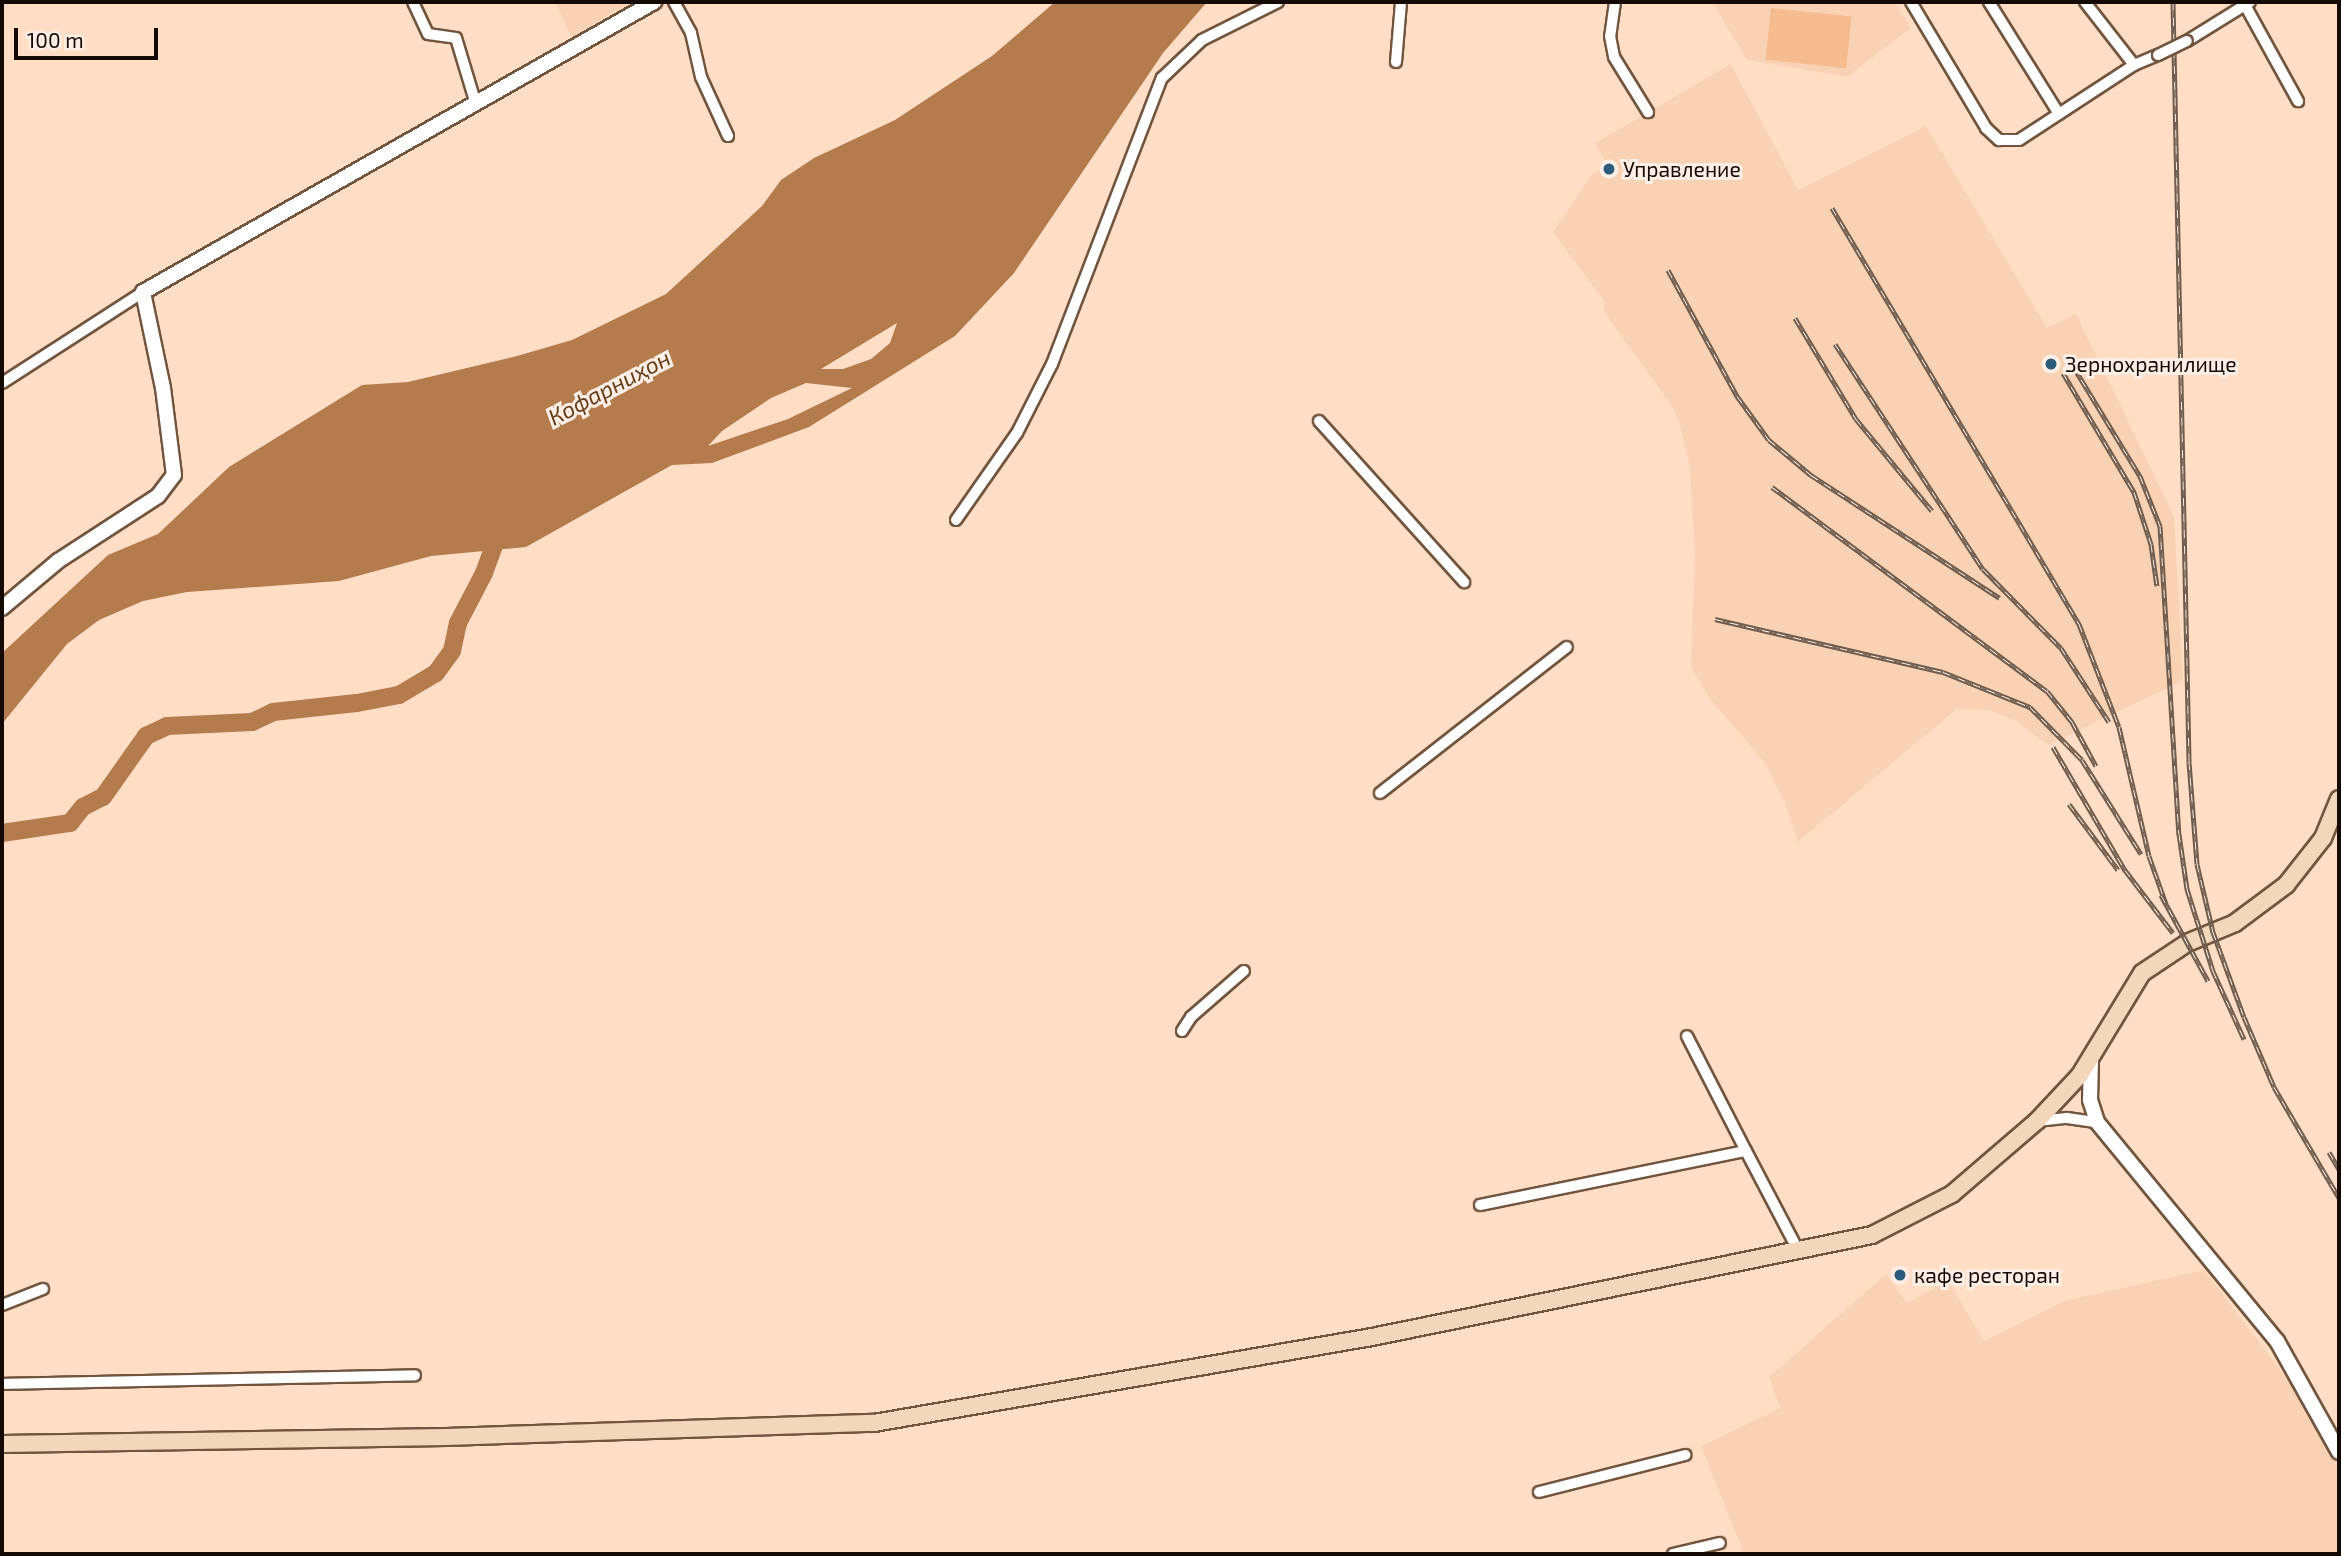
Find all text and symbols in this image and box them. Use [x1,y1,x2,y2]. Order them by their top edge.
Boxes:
scale bar [18,14,161,58]
text: 100 m [27,27,84,52]
place label: Управление [1623,156,1741,182]
marker: Управление [1601,161,1617,177]
water label: Кофарниҳон [543,343,675,431]
place label: Зернохранилище [2065,351,2236,377]
marker: Зернохранилище [2043,356,2059,372]
place label: кафе ресторан [1914,1262,2060,1288]
marker: кафе ресторан [1892,1267,1908,1283]

